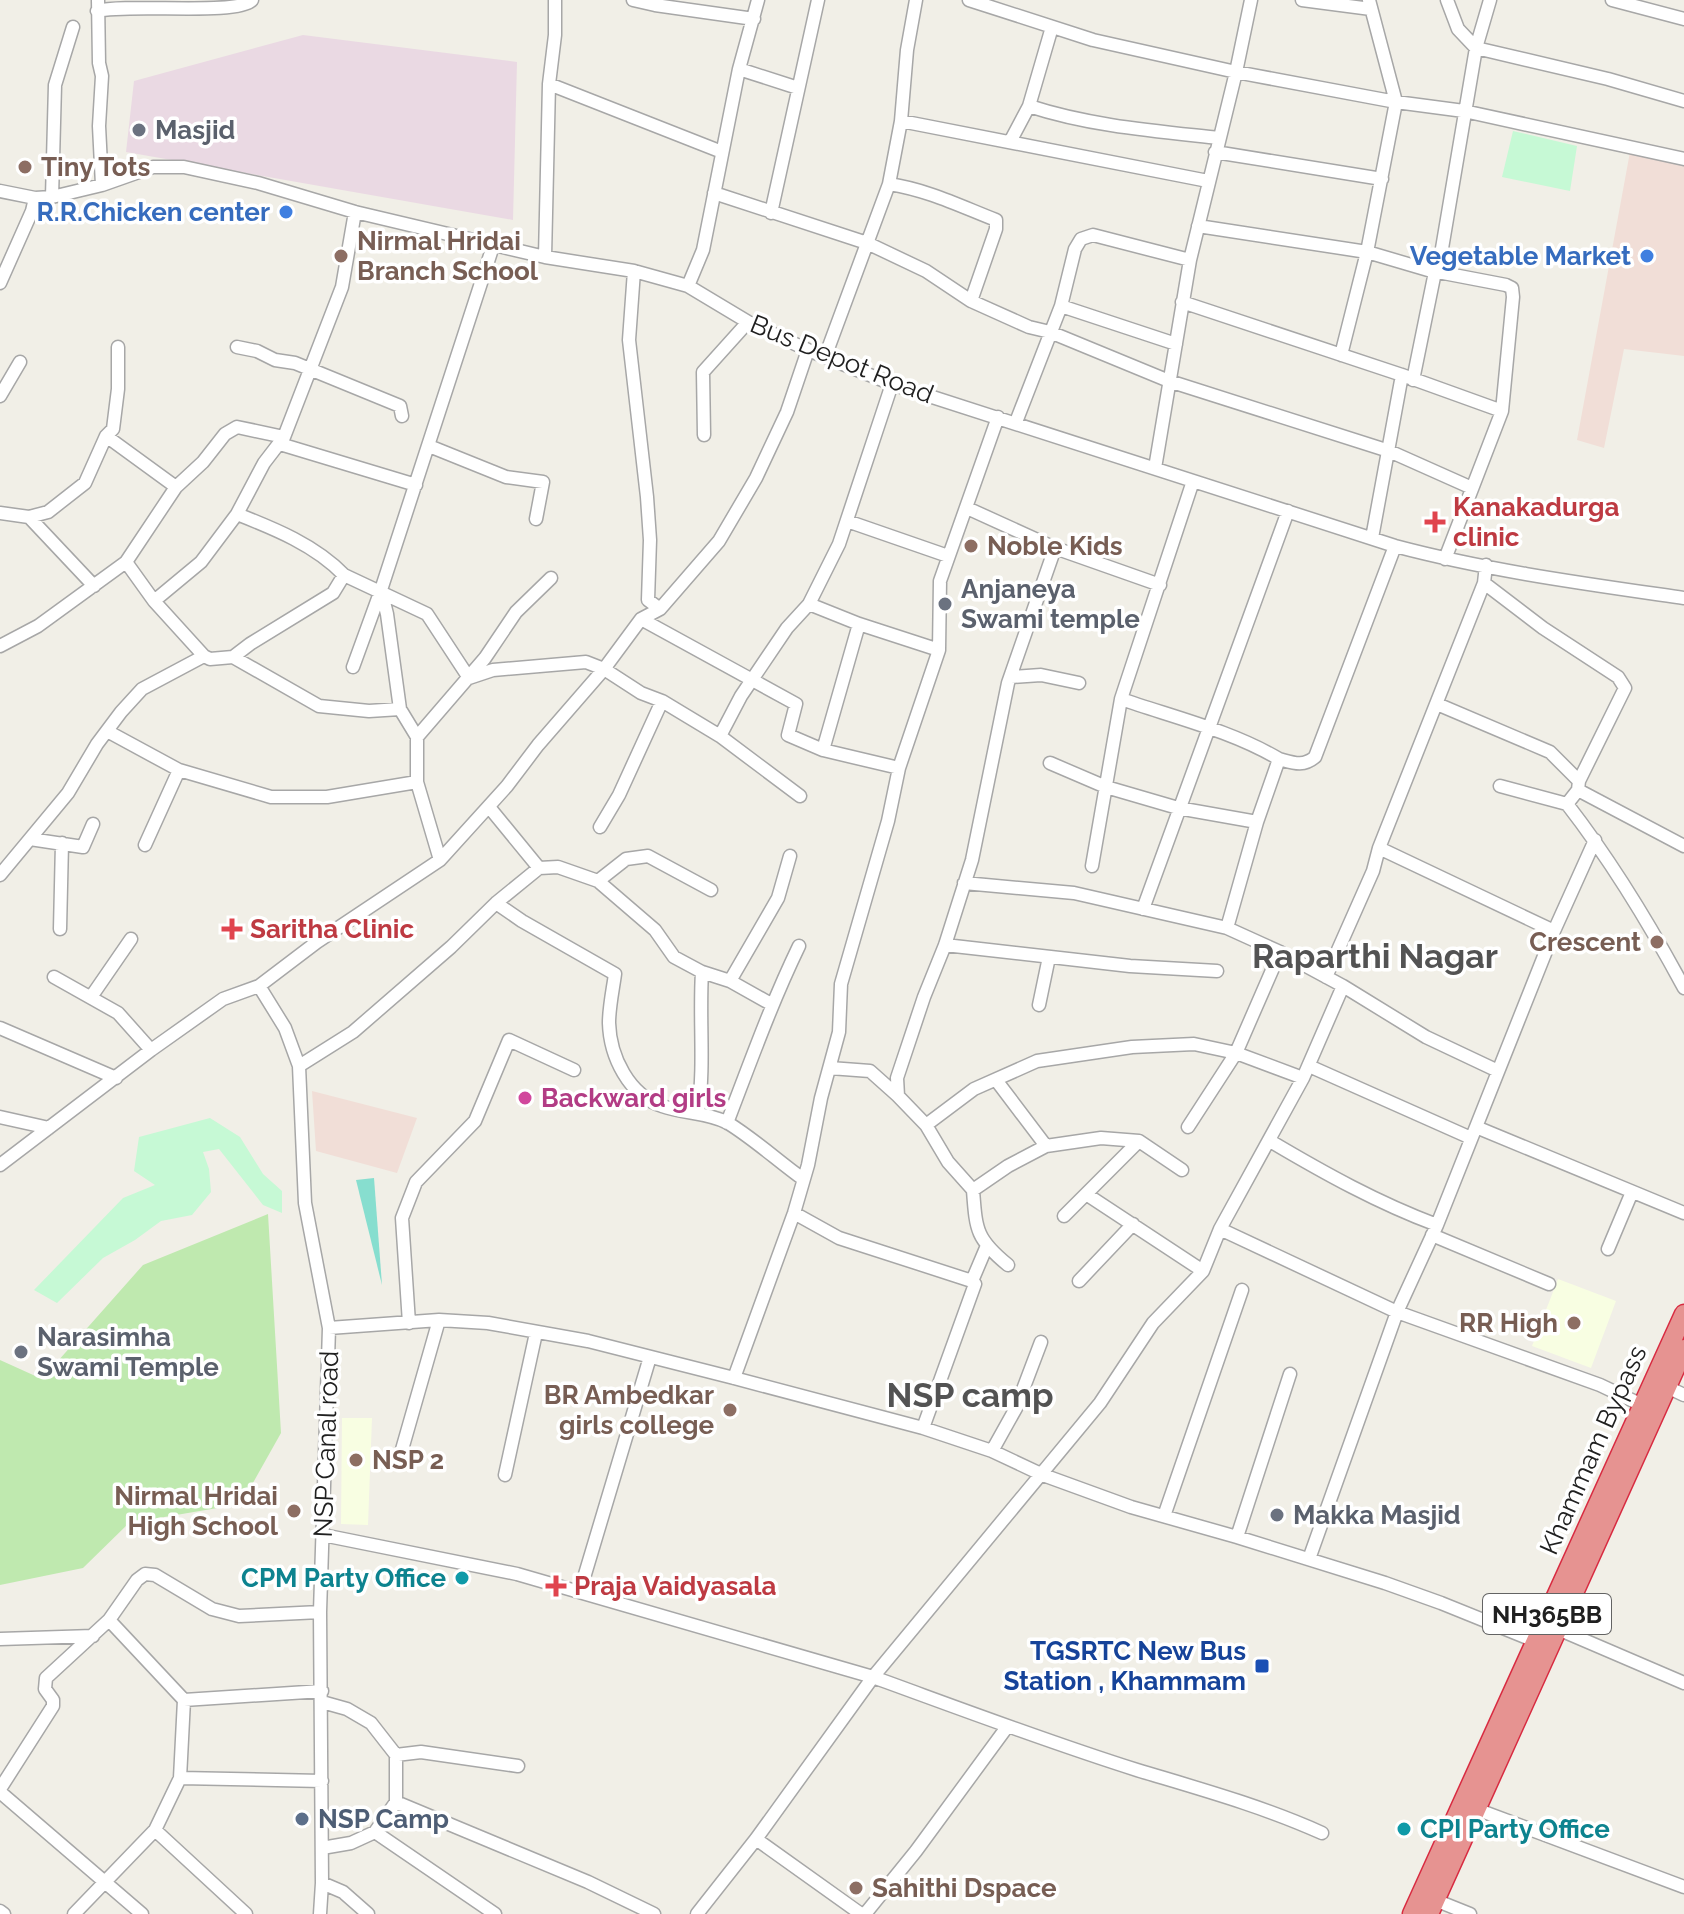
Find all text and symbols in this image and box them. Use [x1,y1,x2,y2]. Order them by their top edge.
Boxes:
place label: Masjid [155,115,235,145]
marker: Masjid [130,121,148,139]
place label: Tiny Tots [41,152,150,182]
marker: Tiny Tots [16,158,34,176]
place label: R.R.Chicken center [37,197,270,227]
marker: R.R.Chicken center [277,203,295,221]
place label: Nirmal Hridai Branch School [357,226,539,286]
place label: Vegetable Market [1410,241,1631,271]
marker: Nirmal Hridai Branch School [332,247,350,265]
marker: Vegetable Market [1638,247,1656,265]
street label: Bus Depot Road [746,309,938,409]
place label: Kanakadurga clinic [1453,492,1619,552]
marker: Kanakadurga clinic [1424,511,1446,533]
place label: Noble Kids [987,531,1123,561]
marker: Noble Kids [962,537,980,555]
place label: Anjaneya Swami temple [961,574,1140,634]
marker: Anjaneya Swami temple [936,595,954,613]
place label: Saritha Clinic [250,914,414,944]
marker: Saritha Clinic [221,918,243,940]
place label: Crescent [1529,927,1641,957]
marker: Crescent [1648,933,1666,951]
district label: Raparthi Nagar [1252,936,1498,976]
place label: Backward girls [541,1083,727,1113]
marker: Backward girls [516,1089,534,1107]
place label: RR High [1459,1308,1558,1338]
marker: RR High [1565,1314,1583,1332]
place label: Narasimha Swami Temple [37,1322,219,1382]
street label: Khammam Bypass [1534,1341,1652,1559]
marker: Narasimha Swami Temple [12,1343,30,1361]
street label: NSP Canal road [308,1350,344,1538]
district label: NSP camp [886,1375,1054,1415]
place label: BR Ambedkar girls college [544,1380,714,1440]
marker: BR Ambedkar girls college [721,1401,739,1419]
place label: NSP 2 [372,1445,444,1475]
marker: NSP 2 [347,1451,365,1469]
place label: Nirmal Hridai High School [114,1481,279,1541]
place label: Makka Masjid [1293,1500,1461,1530]
marker: Nirmal Hridai High School [285,1502,303,1520]
marker: Makka Masjid [1268,1506,1286,1524]
place label: CPM Party Office [241,1563,446,1593]
marker: CPM Party Office [453,1569,471,1587]
place label: Praja Vaidyasala [574,1571,776,1601]
marker: Praja Vaidyasala [545,1575,567,1597]
road number: NH365BB [1483,1594,1611,1634]
place label: TGSRTC New Bus Station , Khammam [1003,1636,1246,1696]
marker: TGSRTC New Bus Station , Khammam [1253,1657,1271,1675]
place label: NSP Camp [318,1804,449,1834]
marker: NSP Camp [293,1810,311,1828]
place label: CPI Party Office [1420,1814,1610,1844]
marker: CPI Party Office [1395,1820,1413,1838]
place label: Sahithi Dspace [872,1873,1057,1903]
marker: Sahithi Dspace [847,1879,865,1897]

